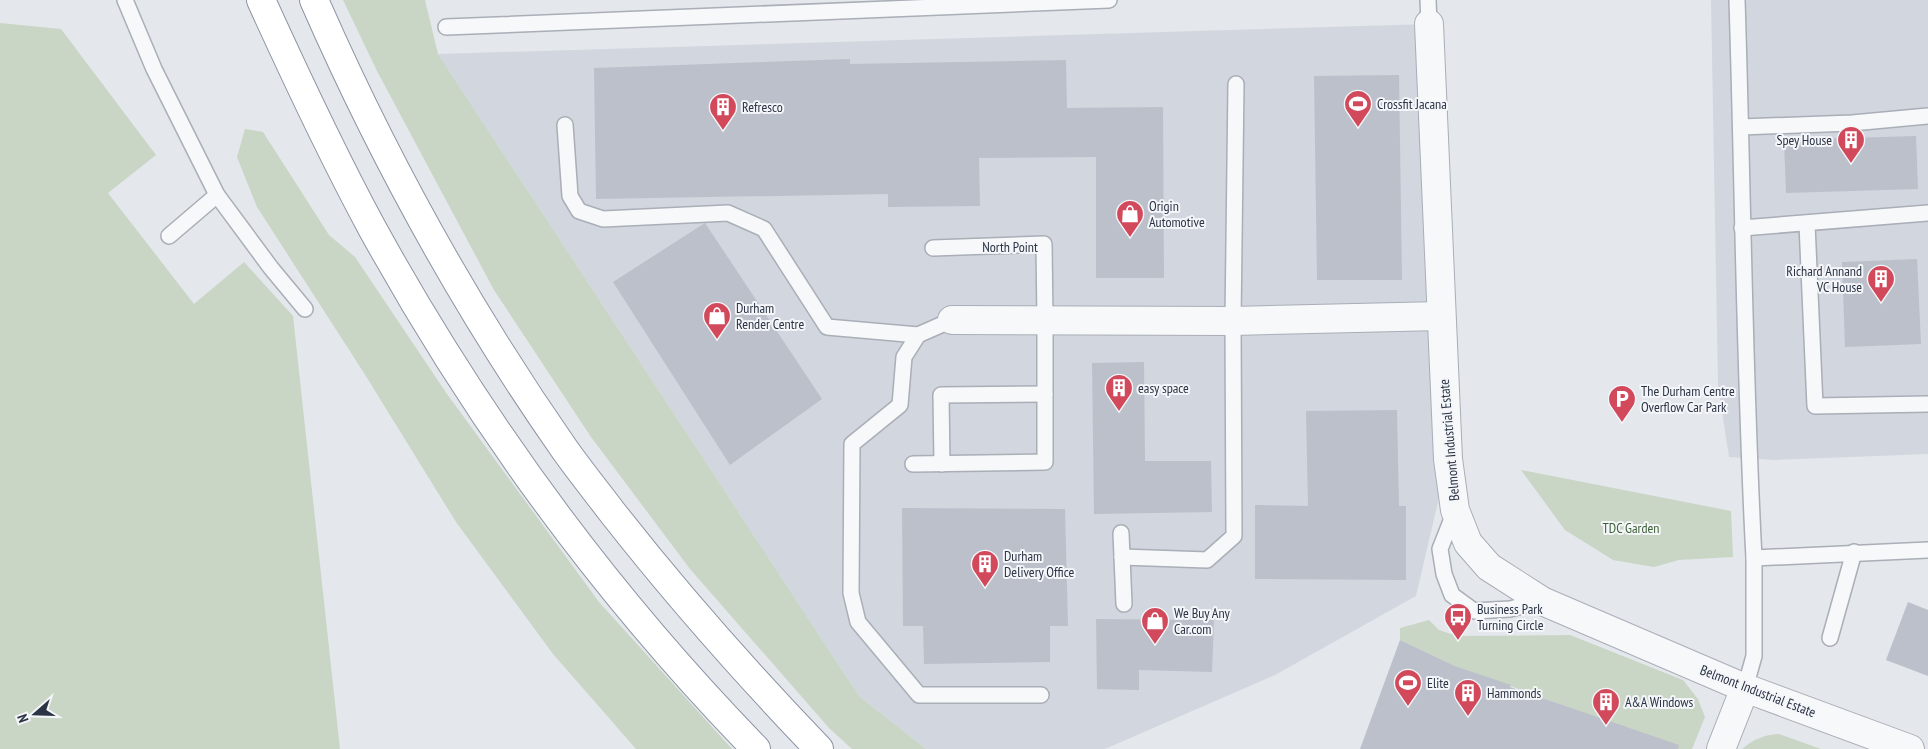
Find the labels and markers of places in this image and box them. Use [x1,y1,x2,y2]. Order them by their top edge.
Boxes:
sports icon: Crossfit Jacana [1343,89,1373,128]
building icon: Refresco [708,92,738,131]
place label: Crossfit Jacana [1377,95,1447,113]
place label: Refresco [742,98,783,116]
building icon: Spey House [1836,125,1866,164]
place label: Spey House [1776,131,1832,149]
place label: Origin Automotive [1149,197,1205,231]
shop icon: Origin Automotive [1115,199,1145,238]
place label: Richard Annand VC House [1786,262,1862,296]
building icon: Richard Annand VC House [1866,264,1896,303]
place label: Durham Render Centre [736,299,804,333]
shop icon: Durham Render Centre [702,301,732,340]
building icon: easy space [1104,373,1134,412]
place label: easy space [1138,379,1189,397]
place label: The Durham Centre Overflow Car Park [1641,382,1735,416]
parking icon: The Durham Centre Overflow Car Park [1607,384,1637,423]
place label: Durham Delivery Office [1004,547,1074,581]
building icon: Durham Delivery Office [970,549,1000,588]
place label: Business Park Turning Circle [1477,600,1544,634]
bus stop icon: Business Park Turning Circle [1443,602,1473,641]
place label: We Buy Any Car.com [1174,604,1231,638]
shop icon: We Buy Any Car.com [1140,606,1170,645]
sports icon: Elite [1393,668,1423,707]
place label: Elite [1427,674,1449,692]
building icon: Hammonds [1453,678,1483,717]
place label: Hammonds [1487,684,1542,702]
building icon: A&A Windows [1591,687,1621,726]
place label: A&A Windows [1625,693,1694,711]

